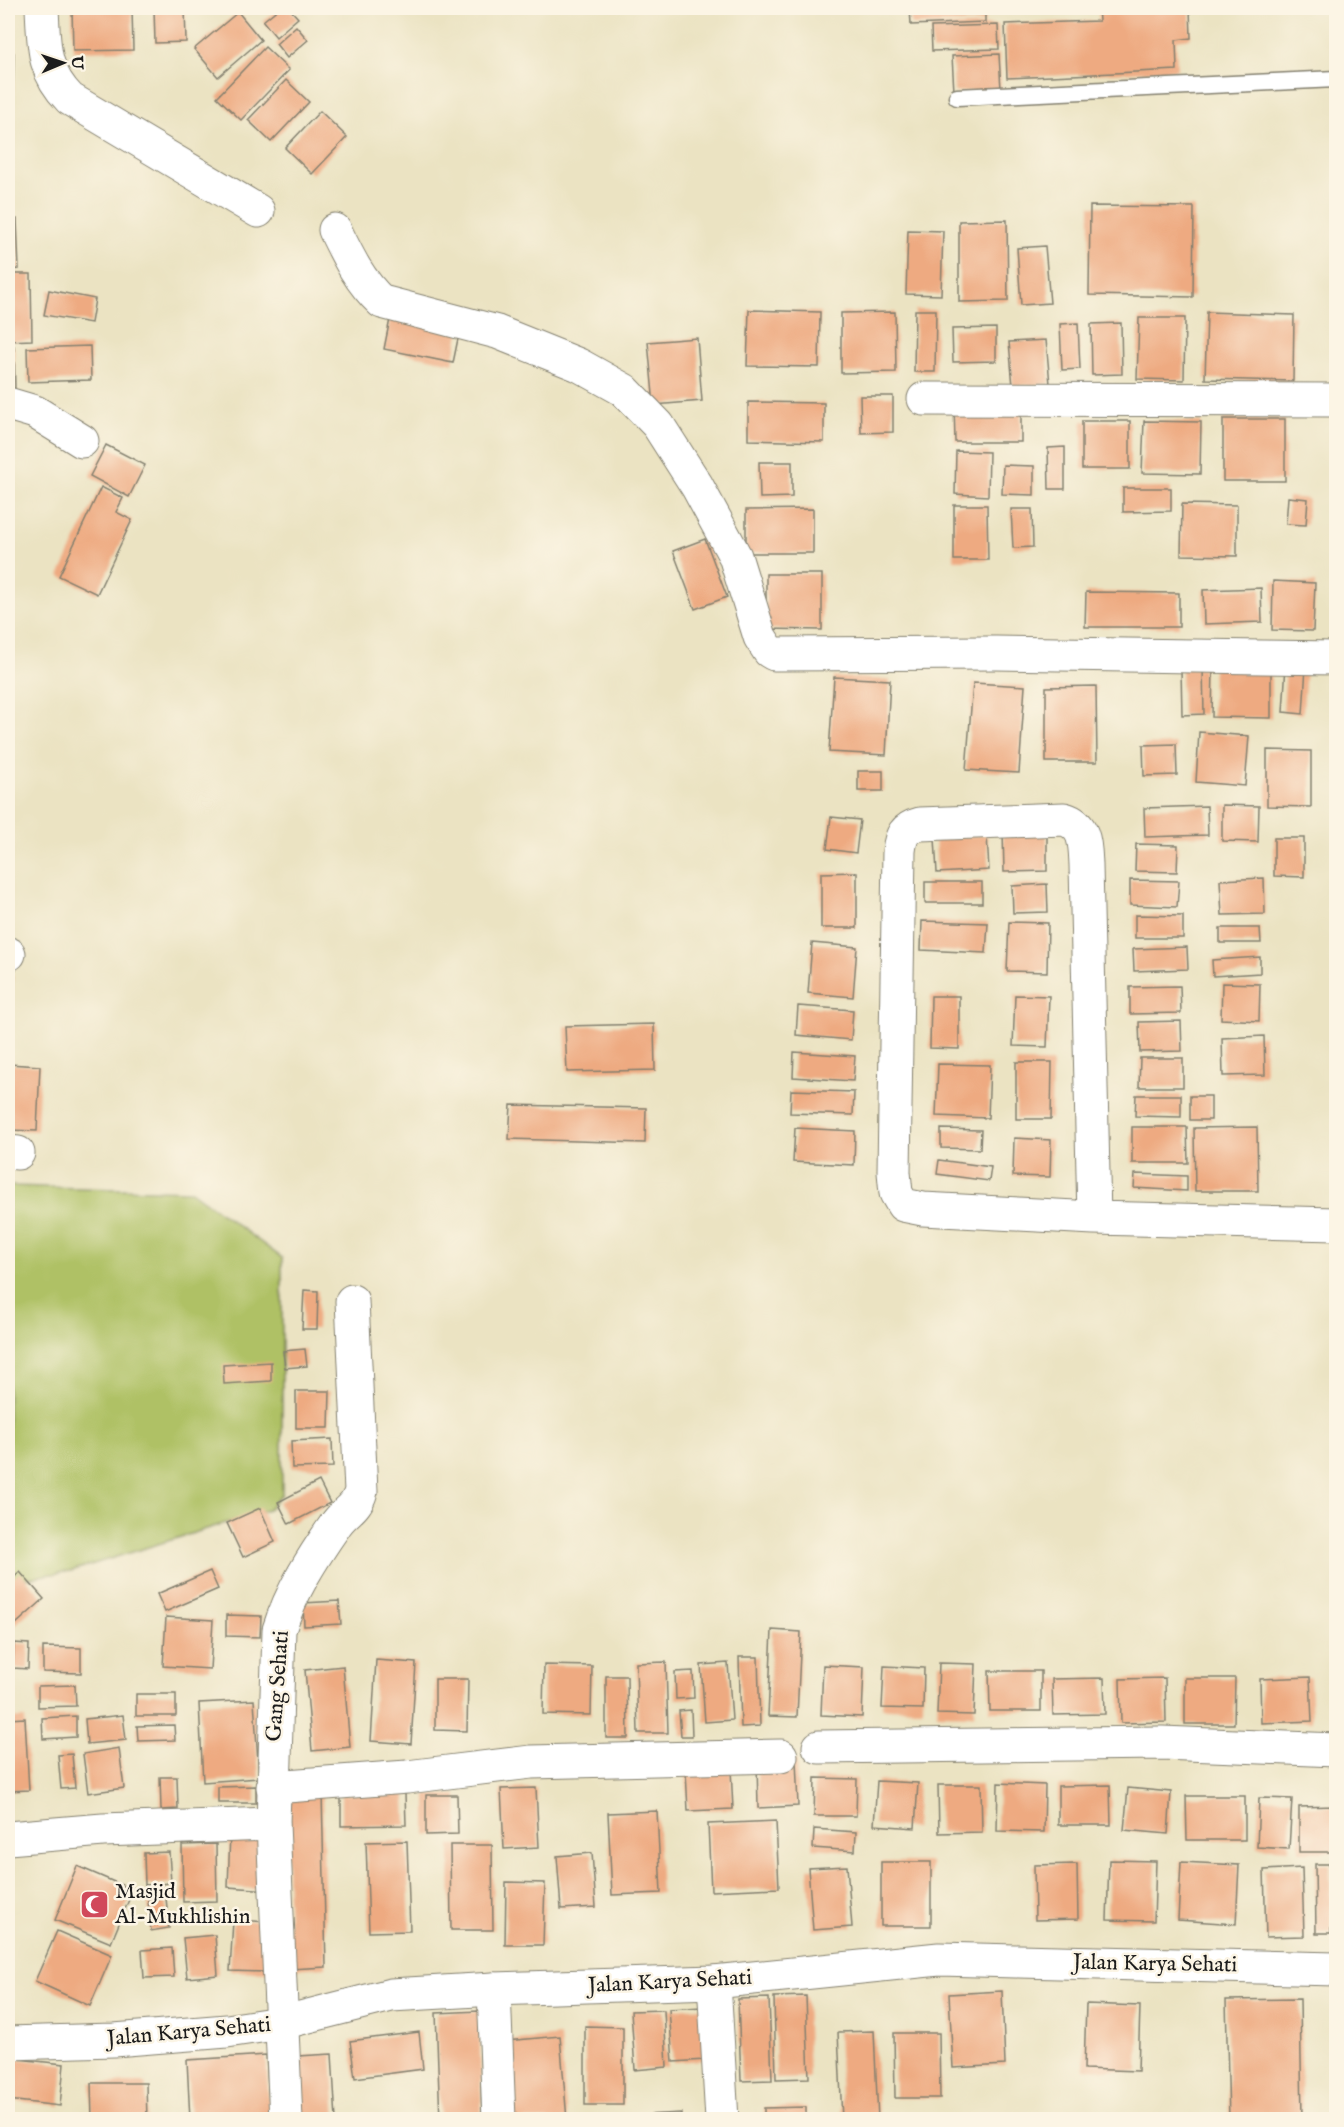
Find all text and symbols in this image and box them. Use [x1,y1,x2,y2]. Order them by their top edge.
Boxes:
north arrow [33,33,93,93]
text: U [66,54,86,70]
street label: Gang Sehati [260,1629,296,1743]
place label: Masjid Al-Mukhlishin [114,1878,251,1931]
mosque icon: Masjid Al-Mukhlishin [78,1889,110,1921]
street label: Jalan Karya Sehati [1070,1949,1238,1979]
street label: Jalan Karya Sehati [584,1964,753,2000]
street label: Jalan Karya Sehati [103,2011,272,2053]

